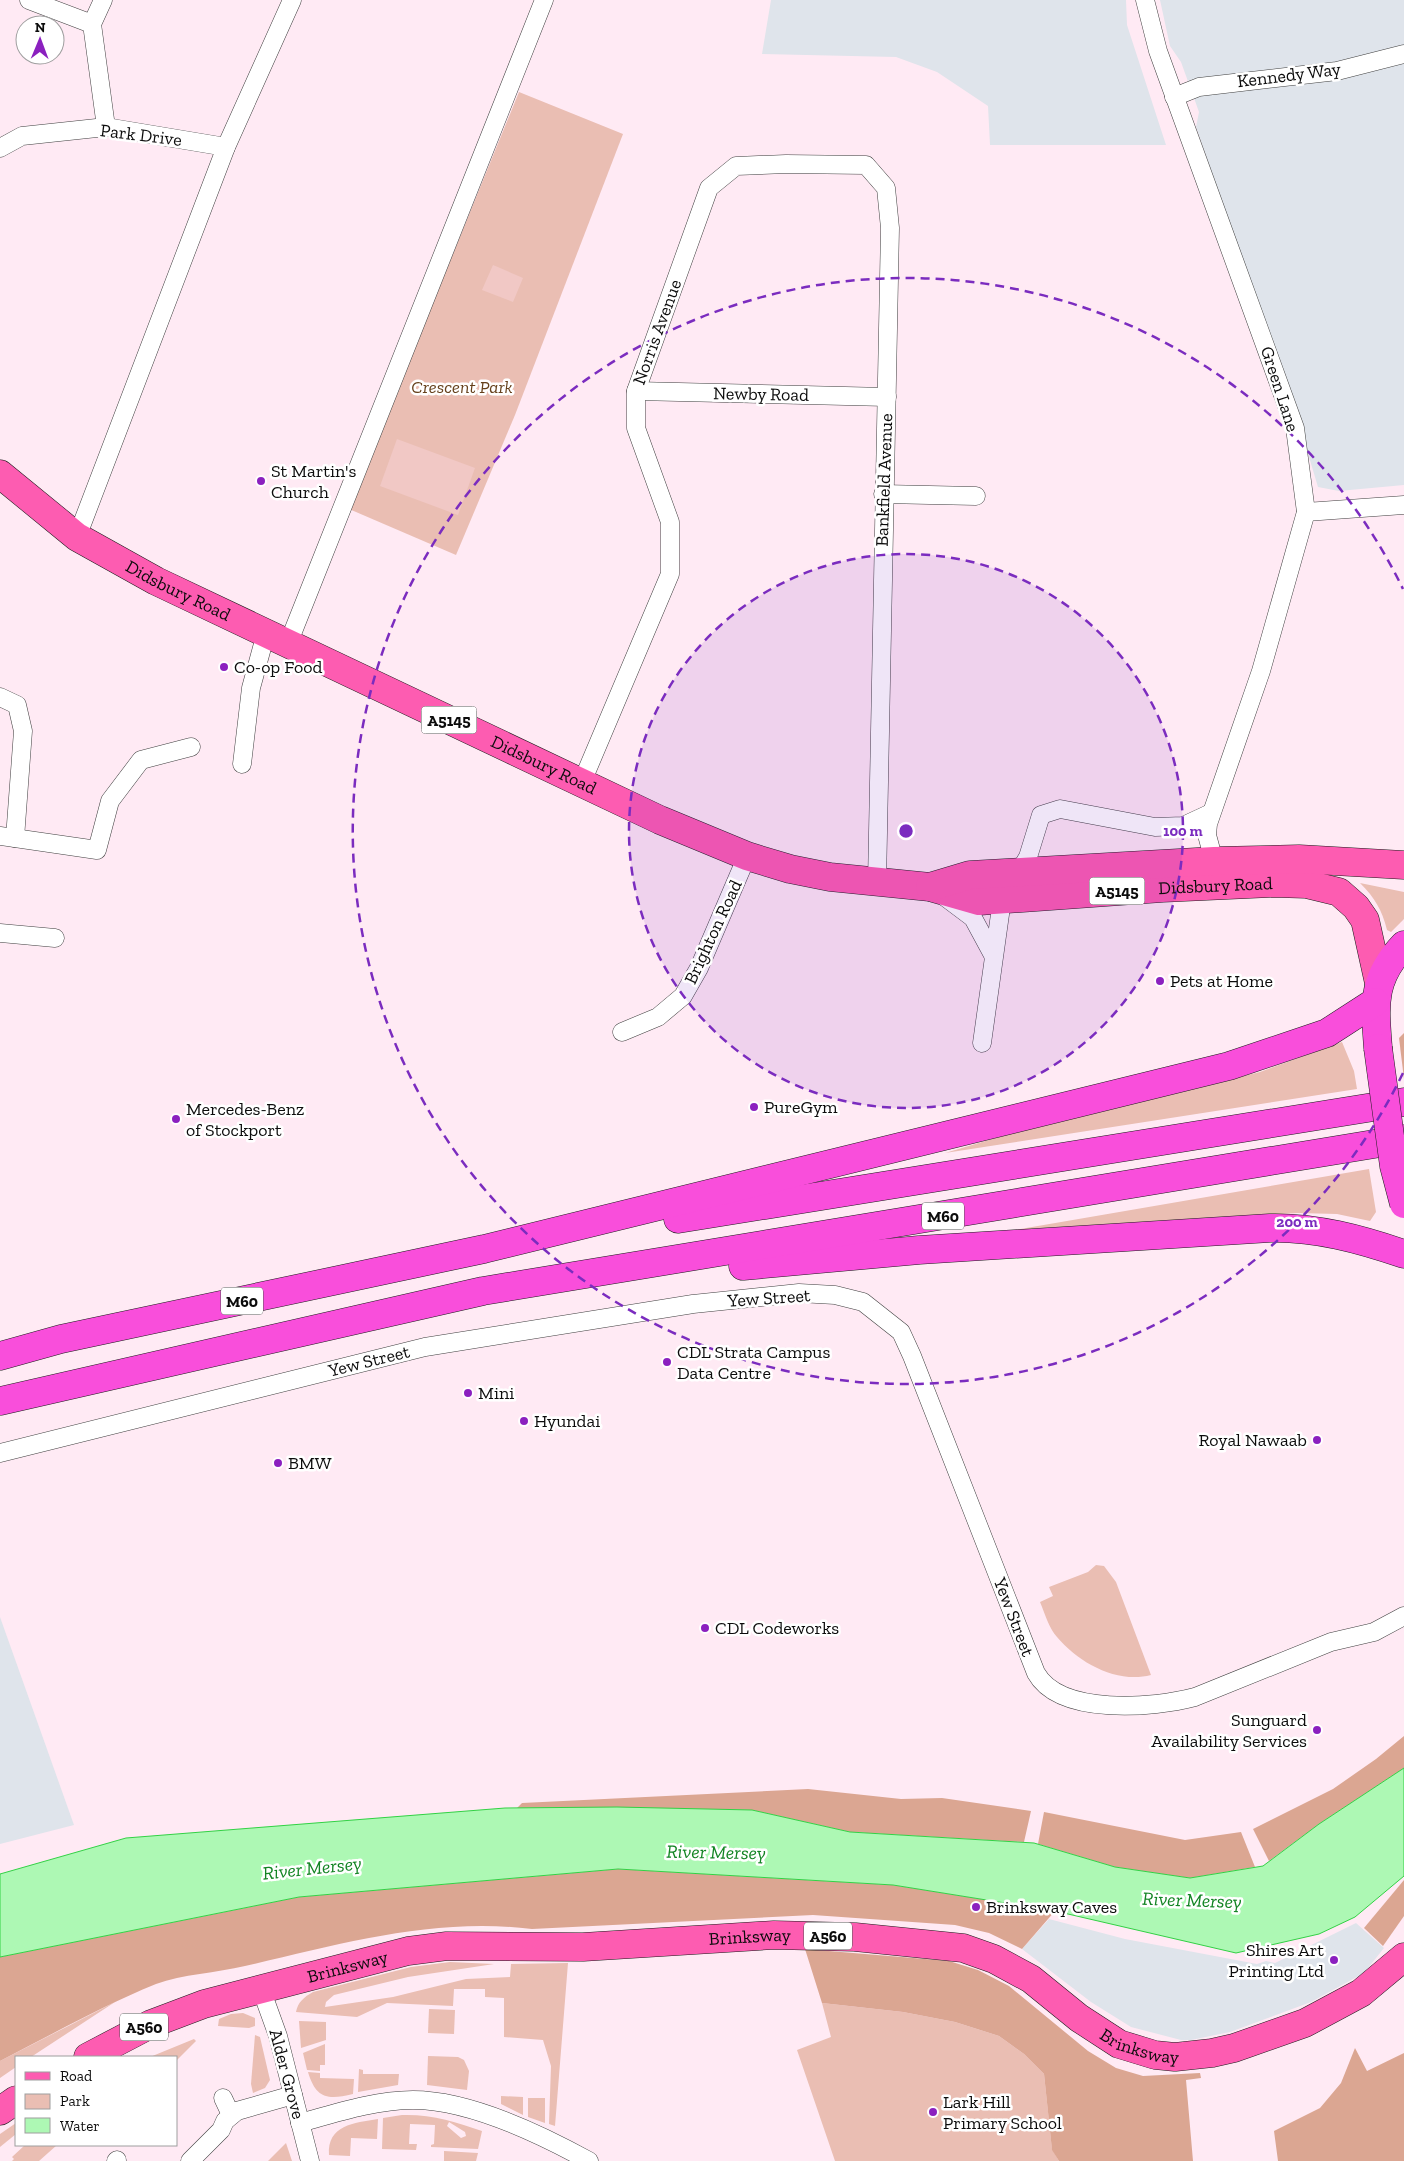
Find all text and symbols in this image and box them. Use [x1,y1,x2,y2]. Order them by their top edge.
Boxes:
north arrow [15,15,65,65]
text: N [35,19,46,36]
street label: Kennedy Way [1236,58,1343,92]
street label: Park Drive [99,119,183,151]
street label: Norris Avenue [628,276,686,388]
street label: Green Lane [1256,343,1304,435]
park label: Crescent Park [411,376,513,398]
street label: Newby Road [713,382,809,406]
street label: Bankfield Avenue [871,413,897,547]
place label: St Martin's Church [271,460,356,503]
marker: St Martin's Church [255,475,267,487]
street label: Didsbury Road [122,555,234,626]
place label: Co-op Food [234,656,322,678]
marker: Co-op Food [218,661,230,673]
road number: A5145 [422,706,476,734]
street label: Didsbury Road [487,730,600,799]
centre of rings [897,822,915,840]
text: 100 m [1163,822,1203,840]
street label: Didsbury Road [1158,872,1273,899]
street label: Brighton Road [679,876,747,988]
road number: A5145 [1090,878,1144,904]
place label: Pets at Home [1170,970,1273,992]
marker: Pets at Home [1154,975,1166,987]
place label: PureGym [764,1096,838,1118]
place label: Mercedes-Benz of Stockport [186,1098,304,1141]
marker: PureGym [748,1101,760,1113]
marker: Mercedes-Benz of Stockport [170,1113,182,1125]
road number: M60 [922,1202,964,1230]
text: 200 m [1276,1213,1318,1231]
street label: Yew Street [726,1284,811,1312]
road number: M60 [221,1288,263,1314]
street label: Yew Street [325,1340,412,1382]
place label: CDL Strata Campus Data Centre [677,1341,830,1384]
marker: CDL Strata Campus Data Centre [661,1356,673,1368]
place label: Mini [478,1382,514,1404]
marker: Mini [462,1387,474,1399]
place label: Hyundai [534,1410,600,1432]
marker: Hyundai [518,1415,530,1427]
place label: Royal Nawaab [1198,1429,1307,1451]
marker: Royal Nawaab [1311,1434,1323,1446]
place label: BMW [288,1452,332,1474]
marker: BMW [272,1457,284,1469]
street label: Yew Street [989,1573,1039,1660]
place label: CDL Codeworks [715,1617,839,1639]
marker: CDL Codeworks [699,1622,711,1634]
place label: Sunguard Availability Services [1151,1709,1307,1752]
marker: Sunguard Availability Services [1311,1724,1323,1736]
water label: River Mersey [666,1840,766,1864]
water label: River Mersey [261,1851,363,1885]
water label: River Mersey [1142,1887,1242,1913]
place label: Brinksway Caves [986,1896,1117,1918]
marker: Brinksway Caves [970,1901,982,1913]
road number: A560 [804,1922,852,1950]
street label: Brinksway [708,1924,792,1950]
place label: Shires Art Printing Ltd [1229,1939,1324,1982]
street label: Brinksway [305,1946,391,1988]
marker: Shires Art Printing Ltd [1328,1954,1340,1966]
road number: A560 [120,2014,168,2040]
street label: Brinksway [1096,2024,1181,2068]
street label: Alder Grove [264,2027,310,2121]
legend [15,2056,178,2146]
text: Road [60,2067,93,2085]
place label: Lark Hill Primary School [943,2091,1062,2134]
text: Park [60,2092,90,2110]
marker: Lark Hill Primary School [927,2106,939,2118]
text: Water [60,2117,100,2135]

